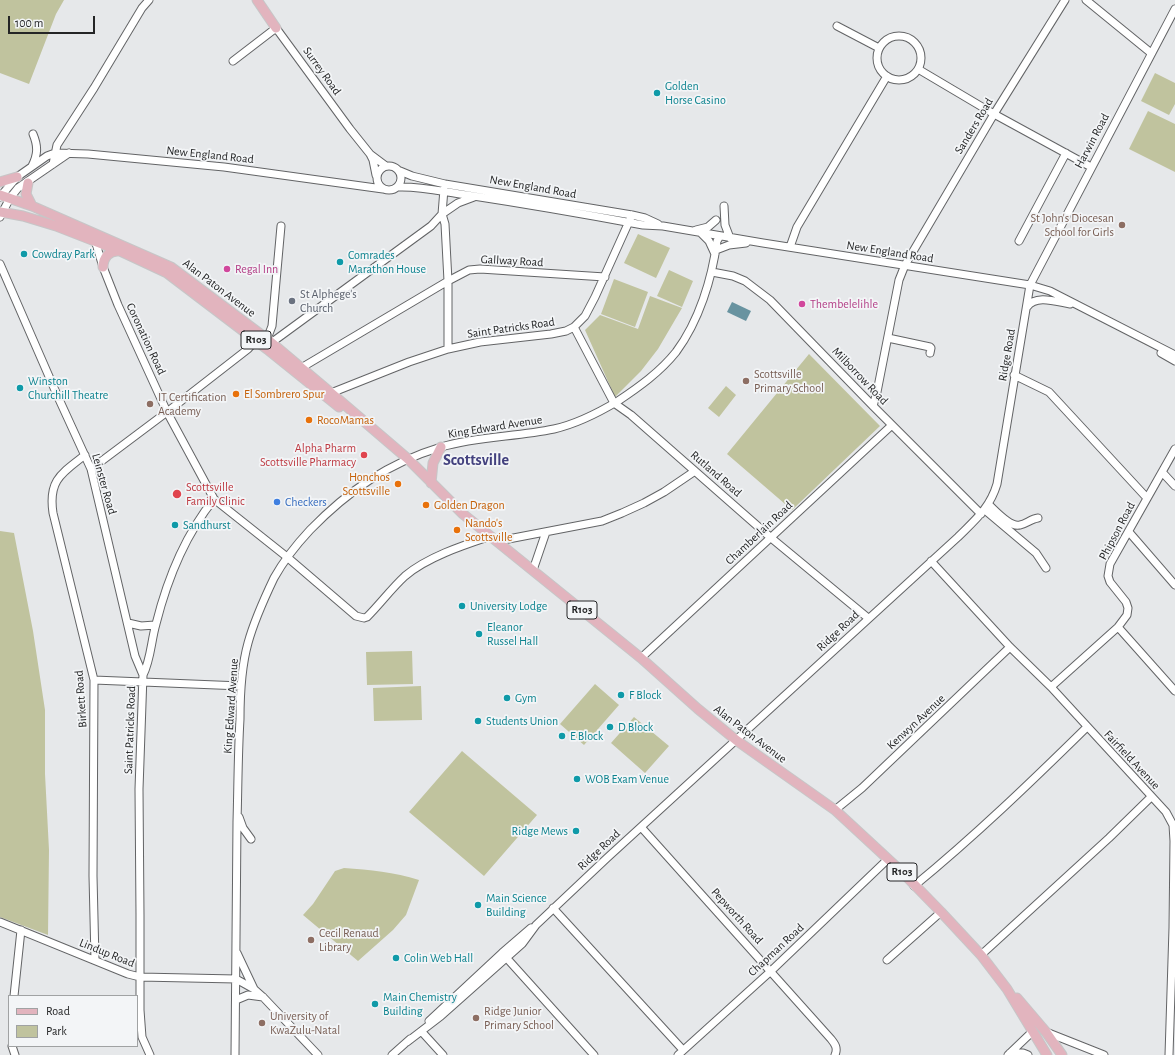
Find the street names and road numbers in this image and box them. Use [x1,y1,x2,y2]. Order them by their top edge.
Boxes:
street label: Surrey Road [300,44,344,98]
street label: Sanders Road [952,95,996,157]
street label: Harwin Road [1071,111,1113,171]
street label: New England Road [166,143,254,167]
street label: New England Road [488,172,578,202]
street label: New England Road [845,238,935,266]
street label: Gallway Road [480,252,544,270]
street label: Alan Paton Avenue [180,256,258,320]
street label: Coronation Road [123,301,169,377]
street label: Saint Patricks Road [466,315,556,341]
street label: Ridge Road [995,328,1019,382]
road number: R103 [241,331,271,349]
street label: Milborrow Road [829,344,891,408]
street label: King Edward Avenue [447,412,543,442]
street label: Rutland Road [687,448,745,500]
street label: Leinster Road [88,452,120,516]
street label: Chamberlain Road [722,498,796,568]
street label: Phipson Road [1096,499,1138,563]
road number: R103 [567,601,597,619]
street label: Ridge Road [814,608,862,654]
street label: King Edward Avenue [220,658,242,754]
street label: Birkett Road [72,670,90,728]
street label: Saint Patricks Road [121,686,139,774]
street label: Kenwyn Avenue [884,691,948,753]
street label: Alan Paton Avenue [711,702,789,766]
street label: Fairfield Avenue [1101,727,1163,793]
street label: Ridge Road [575,827,623,873]
road number: R103 [887,863,917,881]
street label: Pepworth Road [708,885,766,947]
street label: Chapman Road [745,920,807,980]
street label: Lindup Road [77,935,137,971]

